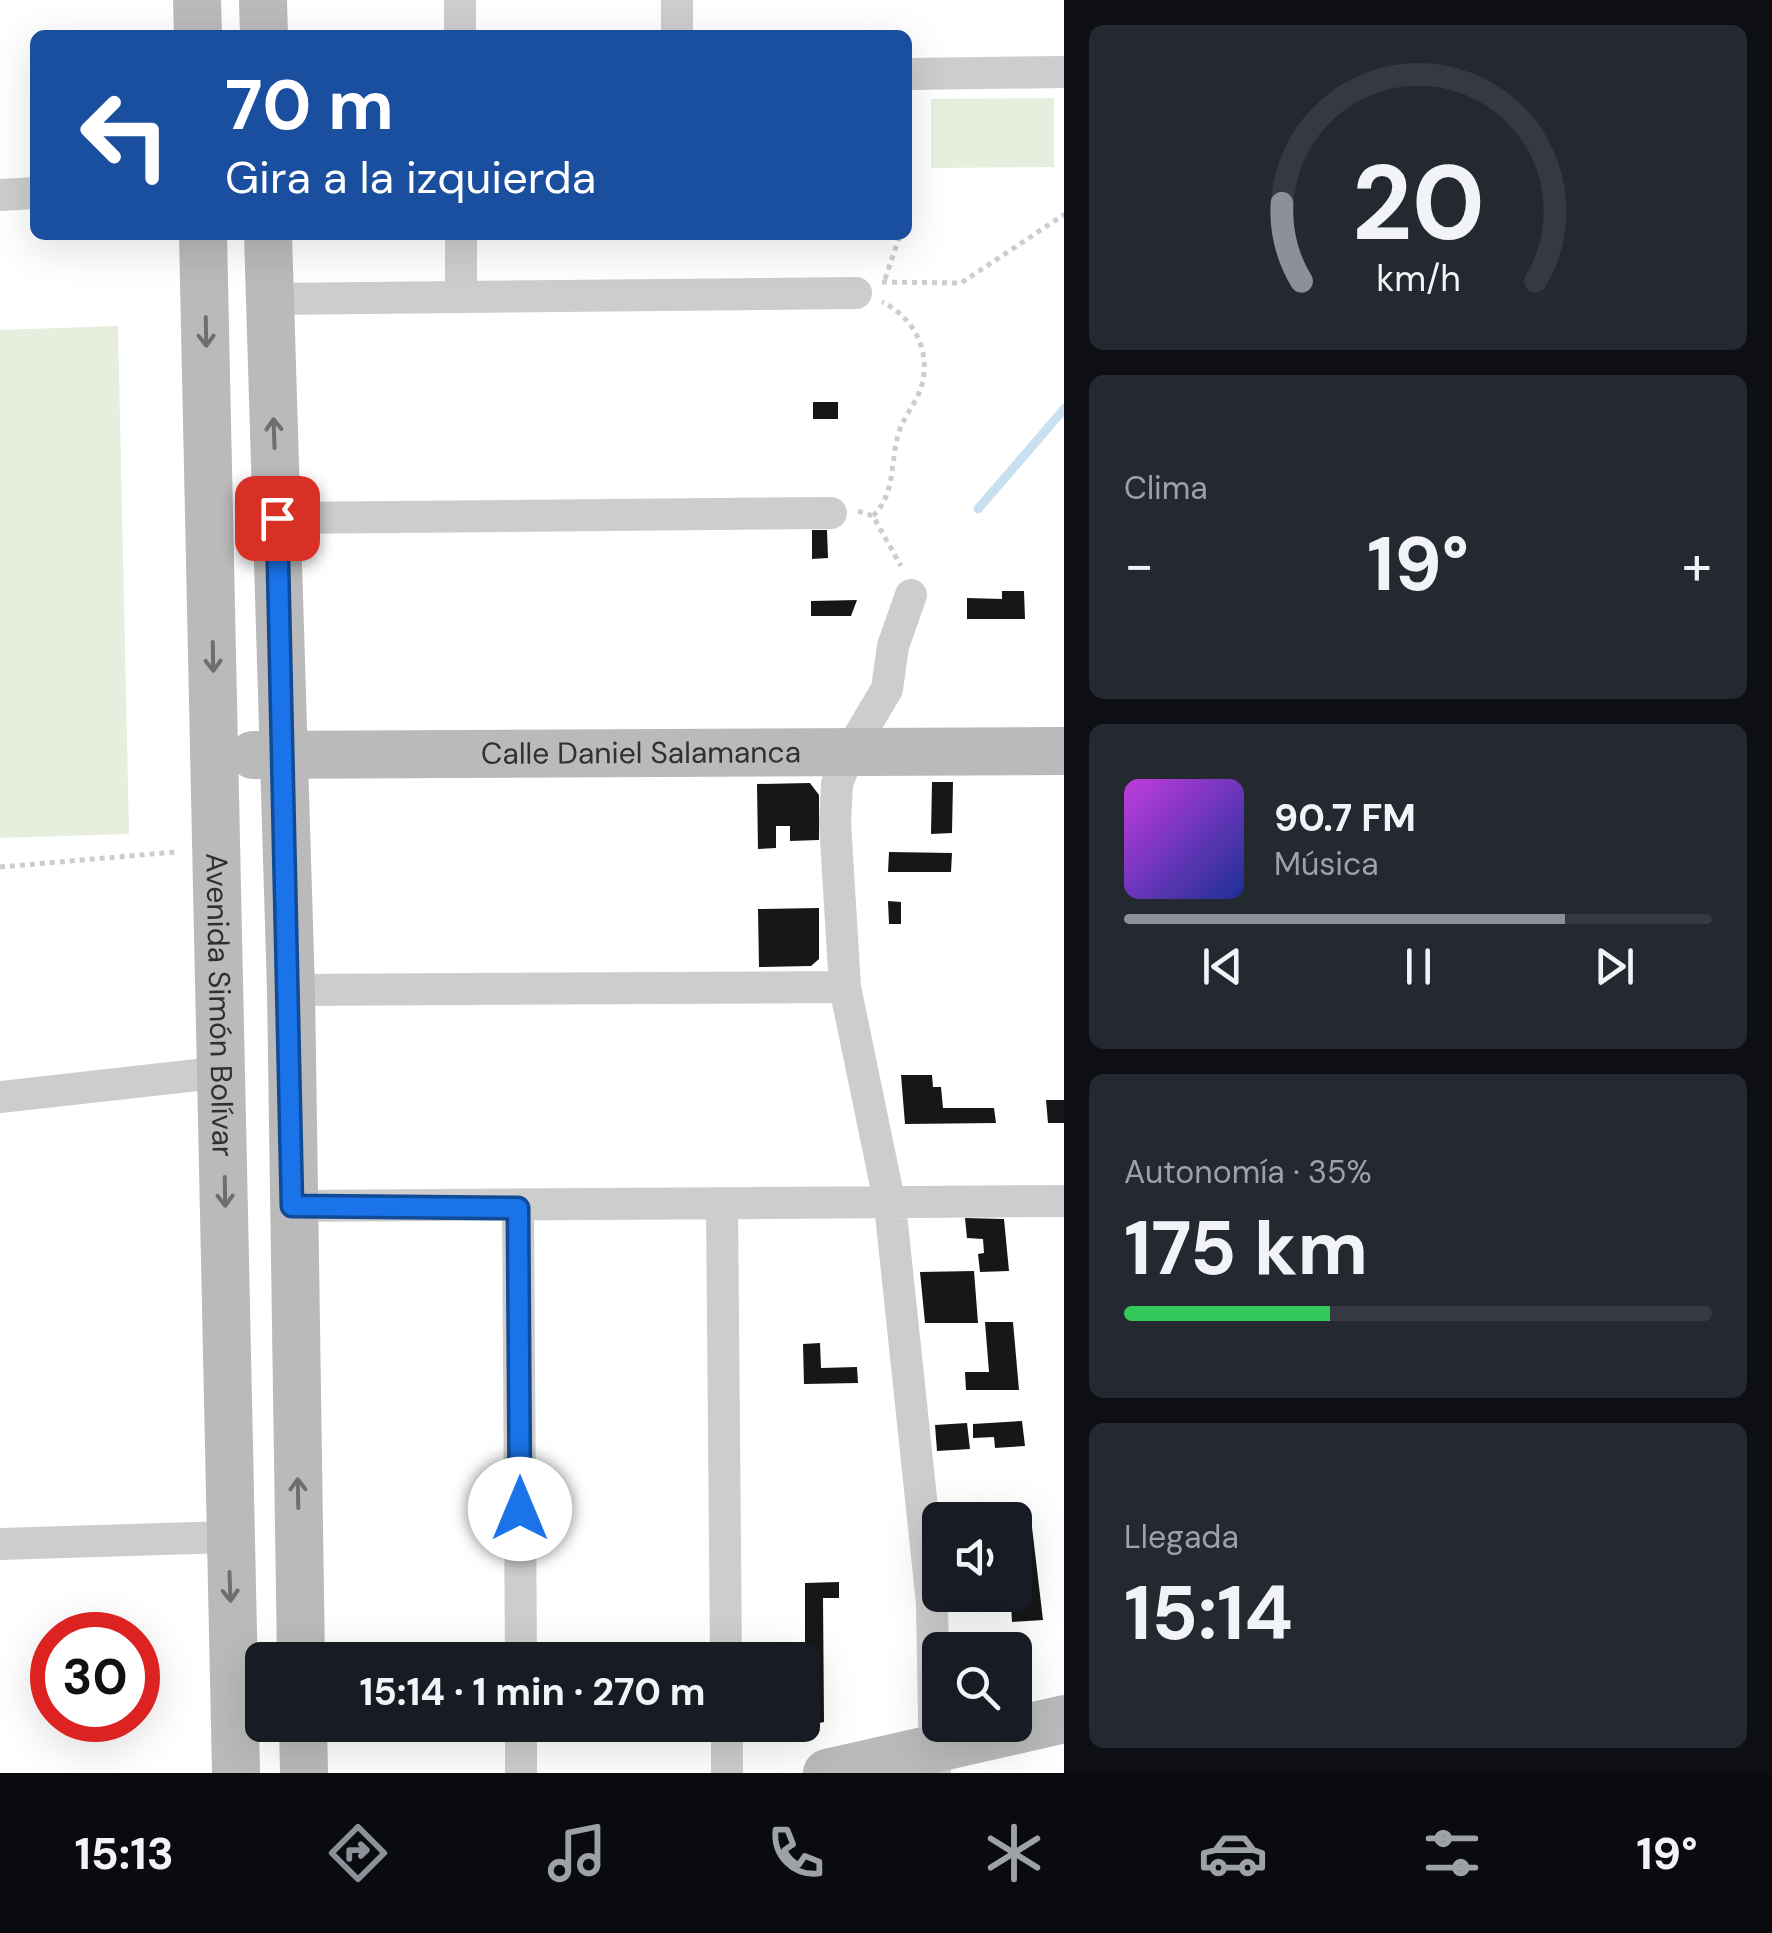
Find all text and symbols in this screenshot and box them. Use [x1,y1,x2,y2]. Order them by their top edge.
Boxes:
text: 70 m [225,60,394,151]
icon: left [60,70,190,200]
text: 20 [1352,136,1484,271]
text: Gira a la izquierda [225,148,596,207]
text: km/h [1376,256,1460,302]
one-way arrow [196,316,215,348]
one-way arrow [265,417,284,449]
text: Clima [1124,467,1208,509]
pin [235,476,320,561]
icon: arrive [250,491,305,546]
text: 19° [1367,516,1469,613]
text: − [1124,529,1154,601]
text: + [1682,529,1712,601]
one-way arrow [204,641,223,673]
street label: Calle Daniel Salamanca [481,732,801,773]
text: 90.7 FM [1274,793,1416,843]
text: Música [1274,843,1379,885]
street label: Avenida Simón Bolívar [197,852,243,1157]
icon: previous [1195,939,1250,994]
icon: pause [1391,939,1446,994]
icon: next [1587,939,1642,994]
text: Autonomía · 35% [1124,1151,1372,1193]
one-way arrow [216,1176,234,1208]
text: 175 km [1124,1200,1368,1297]
position arrow [468,1457,572,1561]
one-way arrow [288,1477,308,1510]
map controls [922,1502,1032,1742]
button: sound [922,1502,1032,1612]
text: Llegada [1124,1516,1239,1558]
text: 15:14 [1124,1565,1293,1662]
one-way arrow [221,1571,240,1603]
speed limit sign: 30 [30,1612,160,1742]
button: search [922,1632,1032,1742]
text: 15:14 · 1 min · 270 m [359,1667,706,1717]
icon: directions [323,1818,393,1888]
icon: music [542,1818,612,1888]
icon: phone [761,1818,831,1888]
icon: climate [979,1818,1049,1888]
icon: car [1198,1818,1268,1888]
icon: filters [1417,1818,1487,1888]
text: 15:13 [74,1824,174,1883]
text: 19° [1636,1824,1698,1883]

